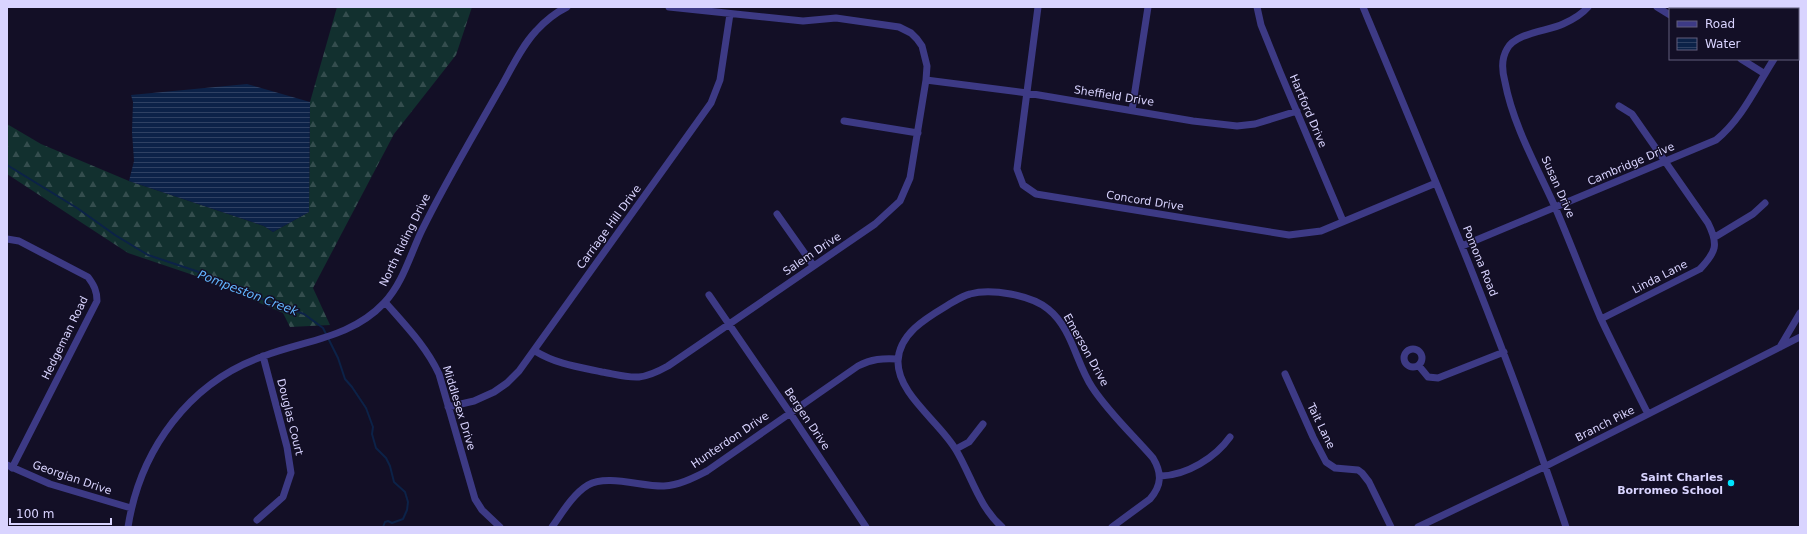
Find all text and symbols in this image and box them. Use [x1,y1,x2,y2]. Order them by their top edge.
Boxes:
legend [1669,8,1799,60]
text: Road [1705,17,1735,31]
text: Water [1705,37,1741,51]
street label: Hartford Drive [1287,72,1329,150]
street label: Sheffield Drive [1073,83,1155,109]
street label: Cambridge Drive [1586,140,1677,188]
street label: Susan Drive [1539,154,1577,220]
street label: Carriage Hill Drive [574,182,644,272]
street label: Concord Drive [1105,188,1185,214]
street label: North Riding Drive [377,191,433,289]
street label: Pomona Road [1460,224,1500,298]
street label: Salem Drive [781,230,844,278]
street label: Linda Lane [1630,257,1690,296]
water label: Pompeston Creek [196,267,301,319]
street label: Hedgeman Road [39,294,91,382]
street label: Emerson Drive [1061,311,1111,389]
street label: Middlesex Drive [440,364,478,452]
street label: Douglas Court [274,377,306,457]
street label: Bergen Drive [781,385,833,453]
street label: Tait Lane [1304,400,1338,451]
street label: Branch Pike [1573,403,1637,444]
street label: Hunterdon Drive [689,409,772,471]
street label: Georgian Drive [31,458,114,498]
place label: Saint Charles Borromeo School [1617,471,1723,497]
marker: Saint Charles Borromeo School [1726,478,1736,488]
scale bar [10,500,111,526]
text: 100 m [16,507,54,521]

